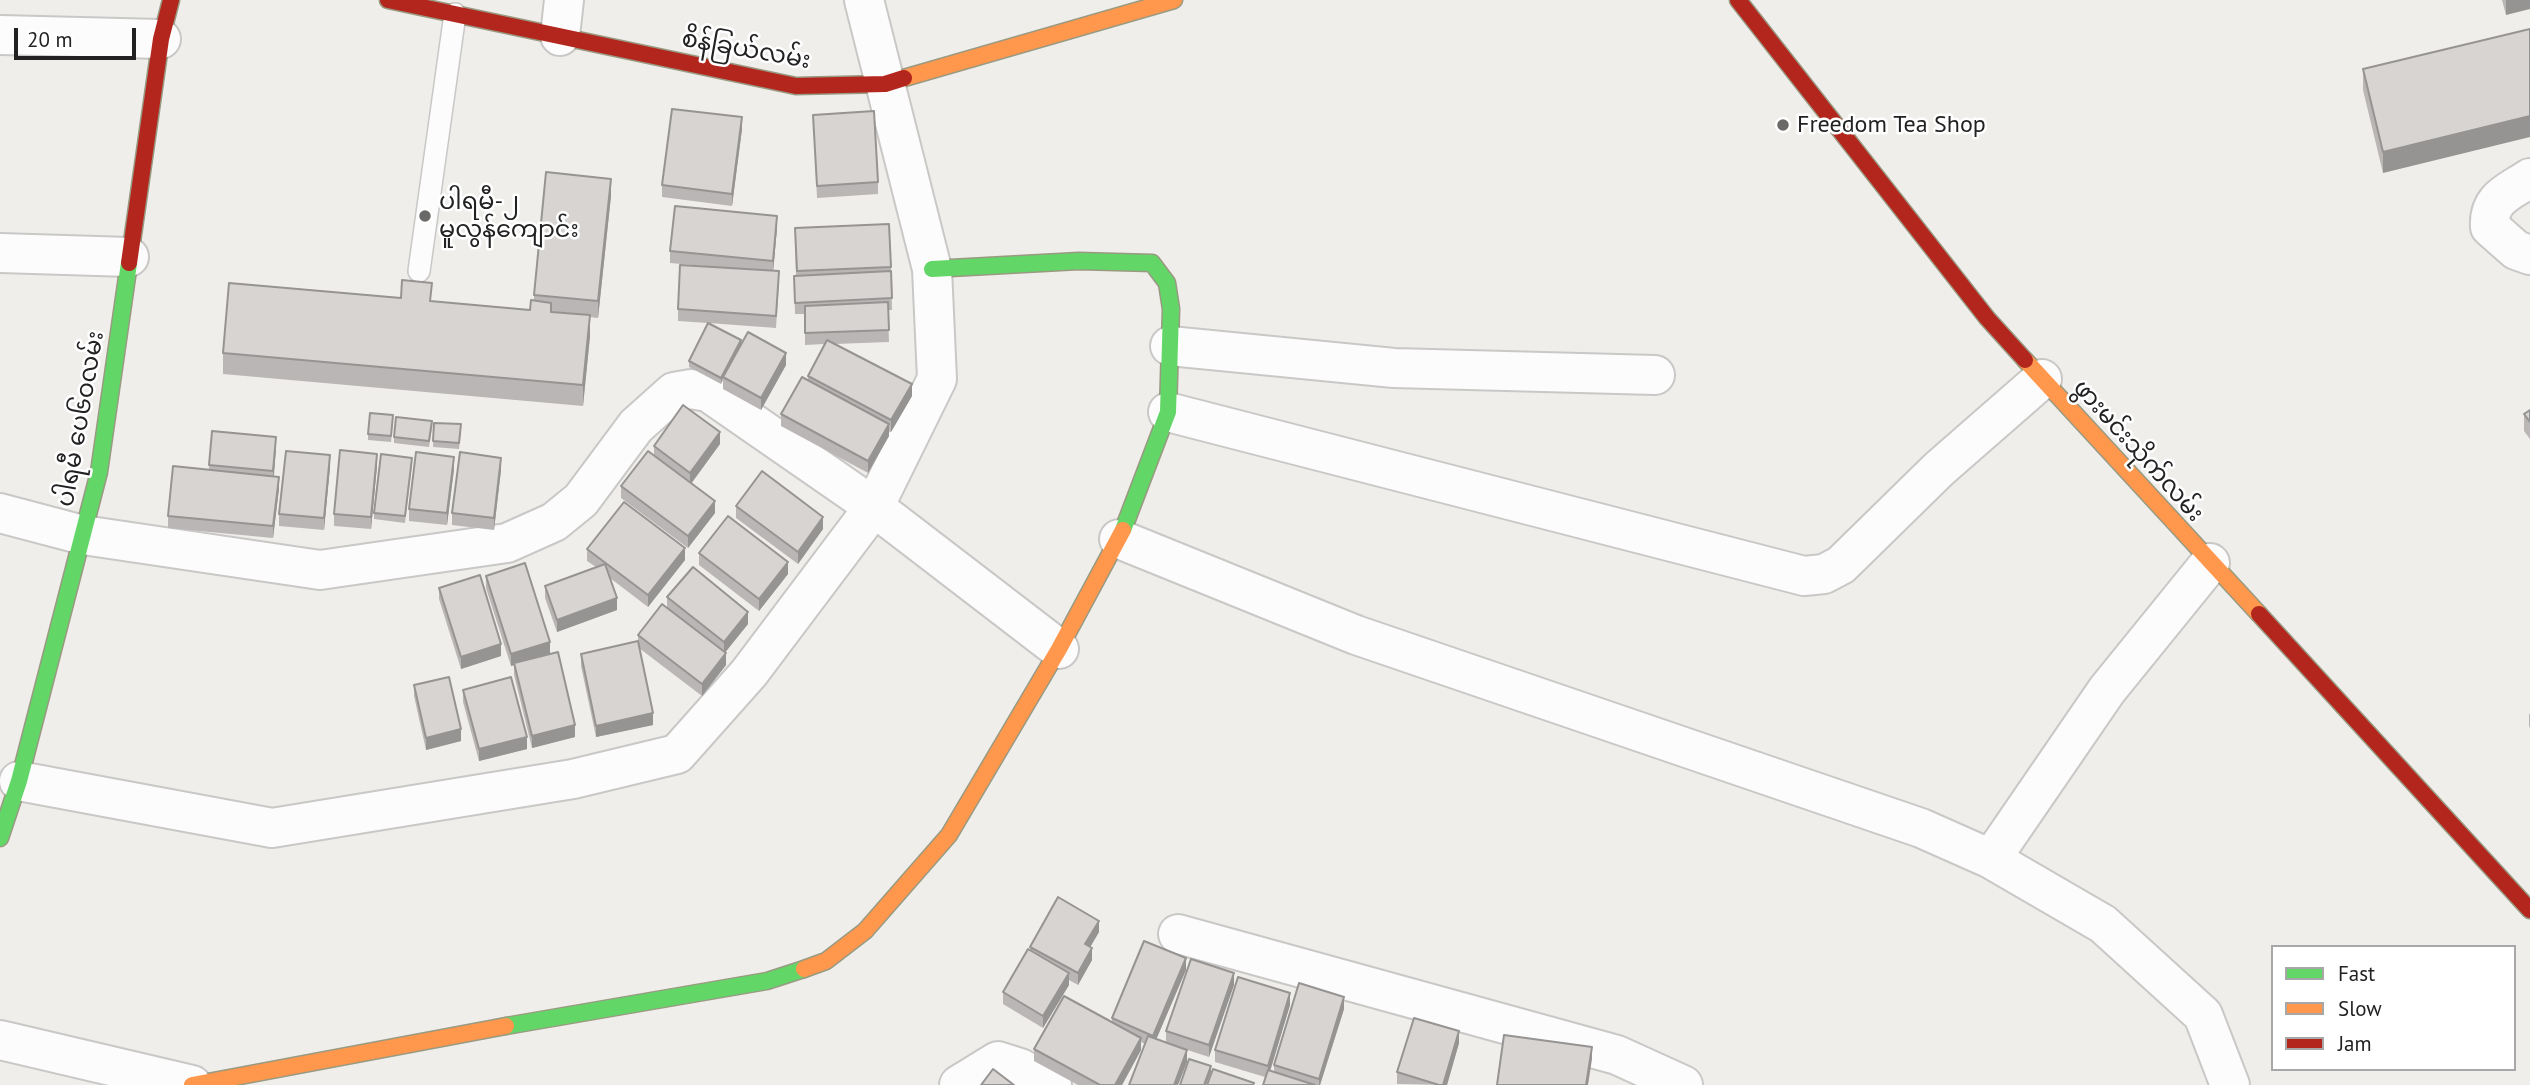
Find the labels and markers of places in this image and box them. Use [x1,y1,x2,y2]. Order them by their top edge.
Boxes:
place label: Freedom Tea Shop [1797,111,1986,139]
marker: Freedom Tea Shop [1775,117,1791,133]
place label: ပါရမီ-၂ မူလွန်ကျောင်း [439,188,579,244]
marker: ပါရမီ-၂ မူလွန်ကျောင်း [417,208,433,224]

